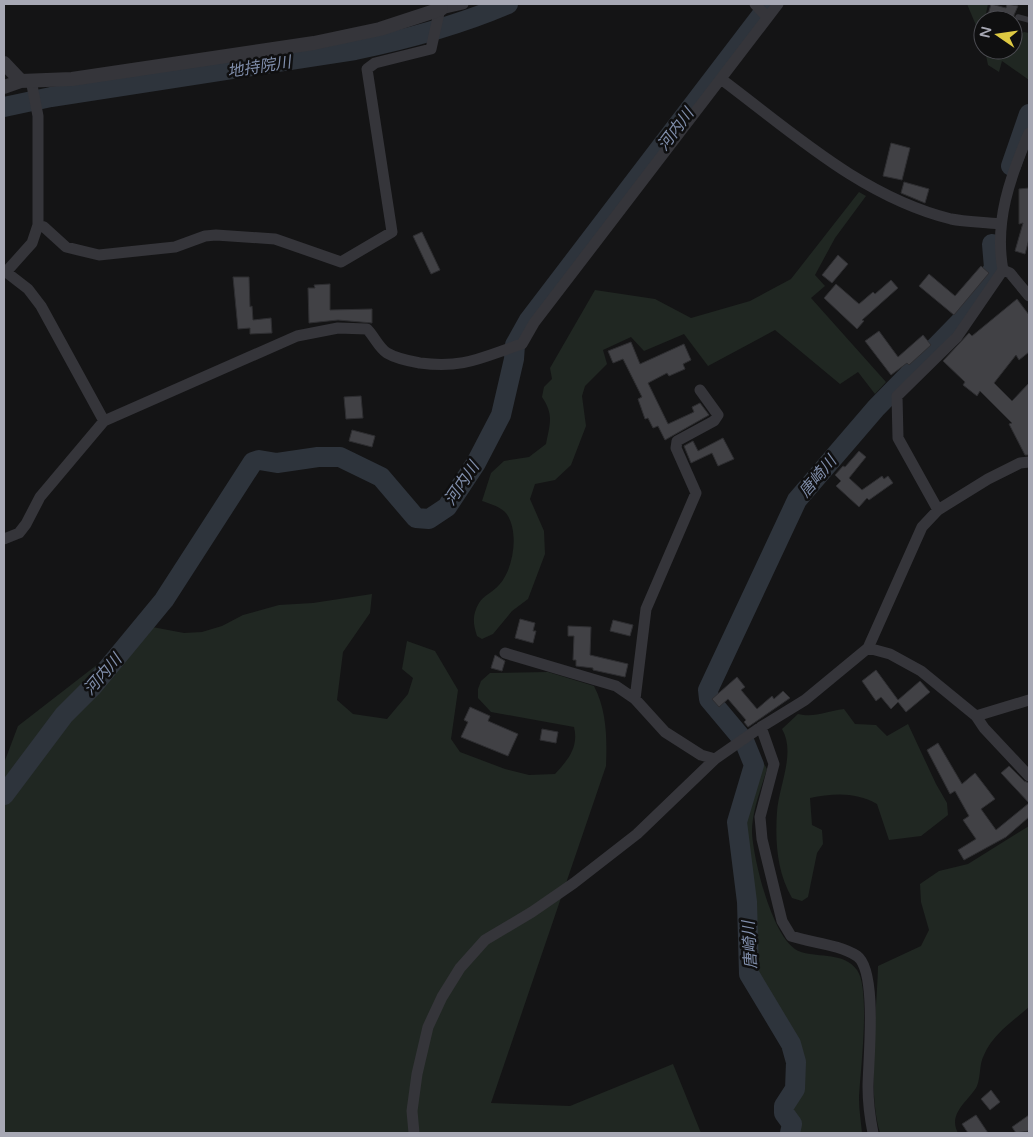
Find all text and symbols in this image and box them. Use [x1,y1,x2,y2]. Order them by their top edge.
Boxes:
north arrow [973,10,1023,60]
text: N [976,25,995,40]
water label: 地持院川 [226,52,294,82]
water label: 河内川 [653,103,699,155]
water label: 唐崎川 [795,450,842,501]
water label: 河内川 [440,456,485,509]
water label: 河内川 [79,648,127,699]
water label: 唐崎川 [739,918,761,969]

